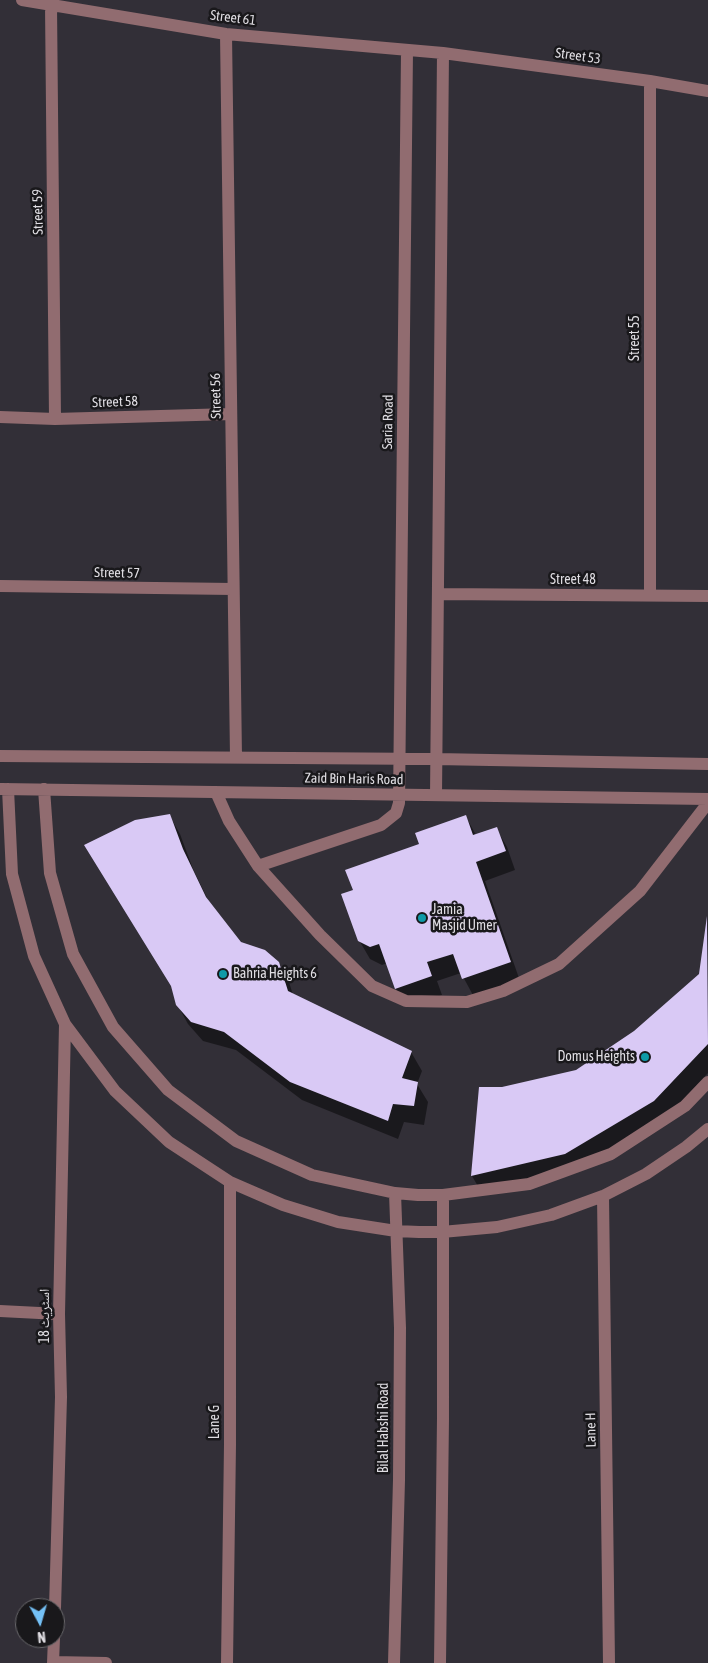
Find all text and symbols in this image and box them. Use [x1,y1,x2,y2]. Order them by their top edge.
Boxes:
street label: Street 61 [209,7,257,29]
street label: Street 53 [554,44,602,68]
street label: Street 59 [29,189,47,235]
street label: Street 55 [627,315,643,361]
street label: Street 56 [207,373,225,419]
street label: Street 58 [92,393,138,411]
street label: Saria Road [379,394,397,450]
street label: Street 57 [94,564,140,582]
street label: Street 48 [550,572,596,588]
street label: Zaid Bin Haris Road [304,770,404,788]
place label: Jamia Masjid Umer [432,902,497,934]
marker: Jamia Masjid Umer [416,912,428,924]
place label: Bahria Heights 6 [233,966,317,982]
marker: Bahria Heights 6 [217,968,229,980]
place label: Domus Heights [557,1049,635,1065]
marker: Domus Heights [639,1051,651,1063]
street label: اسٹریٹ 18 [37,1289,53,1343]
street label: Bilal Habshi Road [376,1383,392,1473]
street label: Lane G [207,1405,223,1439]
street label: Lane H [582,1412,600,1448]
north arrow [15,1598,65,1648]
text: N [37,1629,46,1645]

